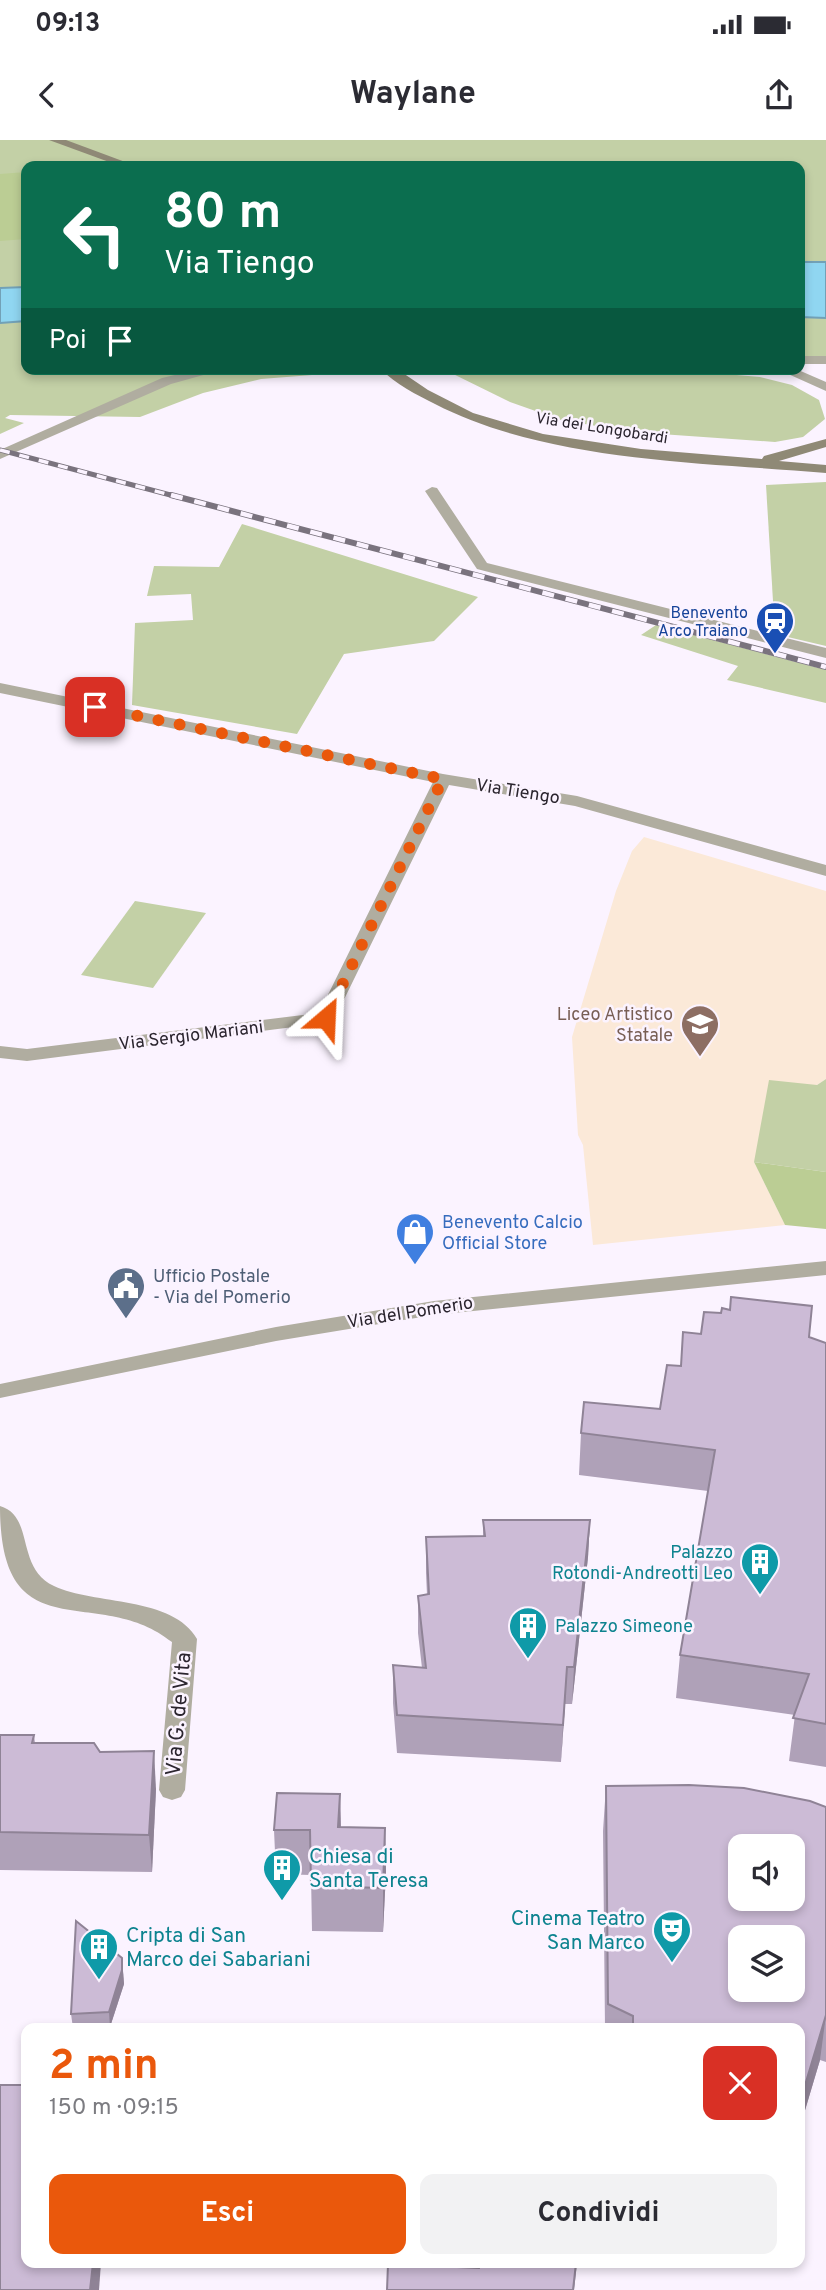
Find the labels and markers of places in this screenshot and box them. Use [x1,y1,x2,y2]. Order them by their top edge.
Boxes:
station icon: Benevento Arco Traiano [754,600,796,655]
place label: Benevento Arco Traiano [658,604,748,642]
pin [65,677,125,737]
school or university icon: Liceo Artistico Statale [679,1003,721,1058]
place label: Liceo Artistico Statale [557,1004,673,1048]
shop icon: Benevento Calcio Official Store [394,1211,436,1266]
place label: Benevento Calcio Official Store [442,1212,583,1256]
public building icon: Ufficio Postale - Via del Pomerio [105,1265,147,1320]
place label: Ufficio Postale - Via del Pomerio [153,1266,291,1310]
building icon: Palazzo Rotondi-Andreotti Leo [739,1541,781,1596]
place label: Palazzo Rotondi-Andreotti Leo [552,1542,733,1586]
building icon: Palazzo Simeone [507,1605,549,1660]
place label: Palazzo Simeone [555,1616,693,1639]
place label: Chiesa di Santa Teresa [309,1844,429,1895]
building icon: Chiesa di Santa Teresa [261,1847,303,1902]
place label: Cinema Teatro San Marco [511,1906,645,1957]
theatre icon: Cinema Teatro San Marco [651,1909,693,1964]
place label: Cripta di San Marco dei Sabariani [126,1923,311,1974]
building icon: Cripta di San Marco dei Sabariani [78,1926,120,1981]

